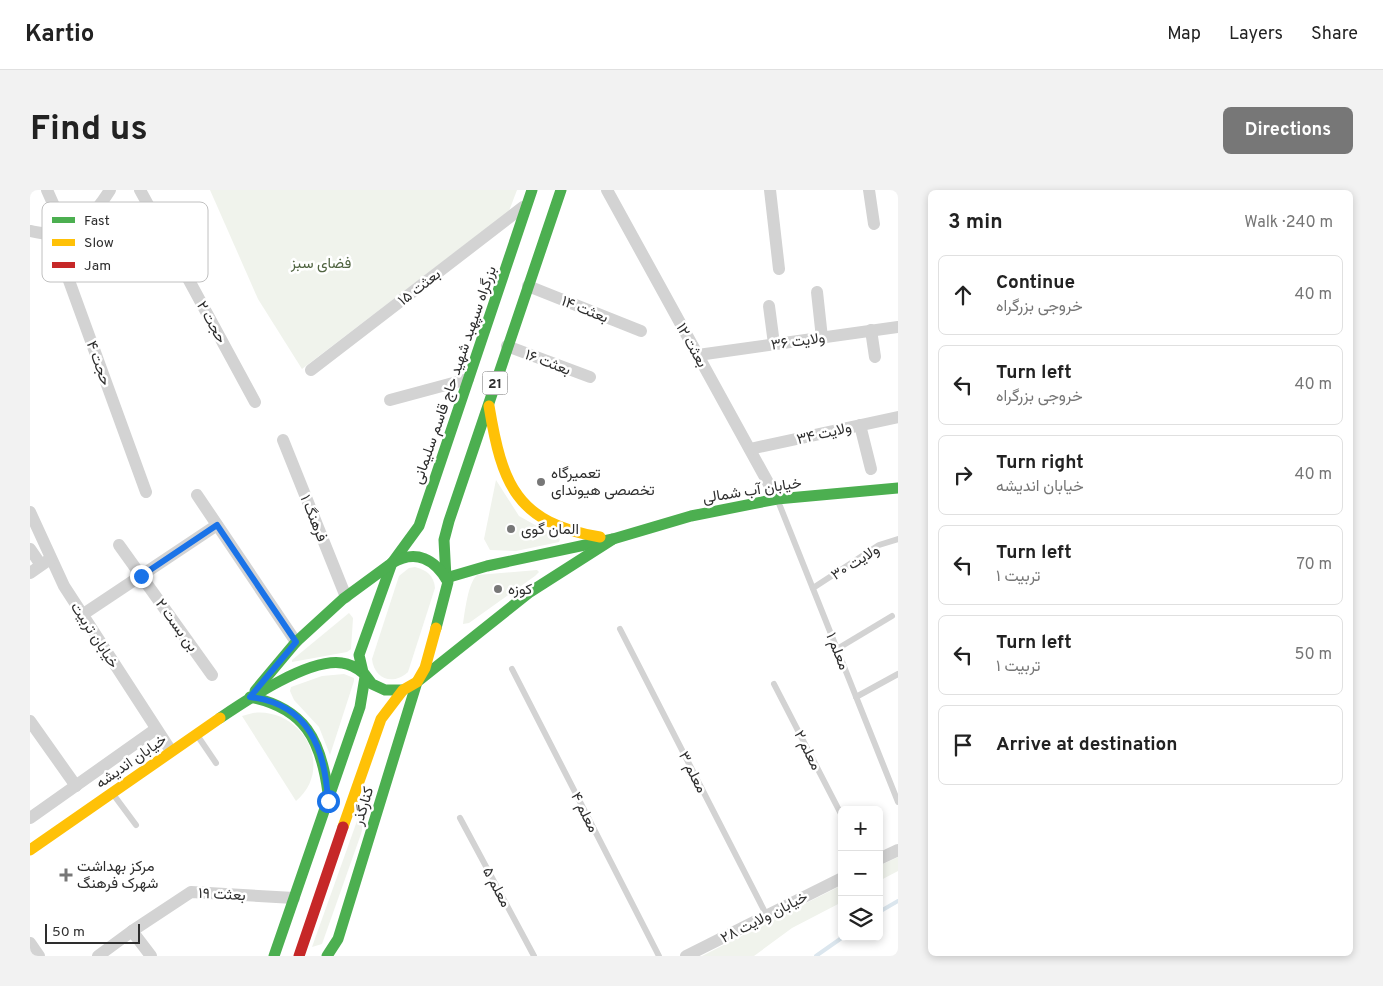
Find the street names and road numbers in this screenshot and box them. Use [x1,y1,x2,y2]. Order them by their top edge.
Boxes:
street label: بزرگراه سپهبد شهید حاج قاسم سلیمانی [409,264,502,487]
street label: بعثت ۱۵ [395,266,445,311]
street label: بعثت ۱۴ [558,292,611,328]
street label: حجت ۲ [191,298,230,347]
street label: بعثت ۱۲ [671,320,711,371]
street label: ولایت ۳۶ [770,329,827,356]
street label: حجت ۴ [81,338,114,389]
street label: بعثت ۱۶ [522,346,573,381]
road number: 21 [482,372,508,394]
street label: ولایت ۳۴ [795,419,854,450]
street label: خیابان آب شمالی [701,474,803,509]
street label: فرهنگ ۱ [295,492,331,545]
street label: ولایت ۳۰ [828,541,884,586]
street label: بن بست ۲ [150,596,201,656]
street label: خیابان تربیت [65,599,122,673]
street label: معلم ۱ [821,630,853,673]
street label: معلم ۲ [789,728,825,774]
street label: خیابان اندیشه [93,731,171,794]
street label: معلم ۳ [673,749,710,797]
street label: کنارگذر [349,785,379,829]
street label: معلم ۴ [565,789,602,836]
street label: معلم ۵ [477,864,514,911]
street label: بعثت ۱۹ [198,885,246,906]
street label: خیابان ولایت ۲۸ [718,888,812,948]

